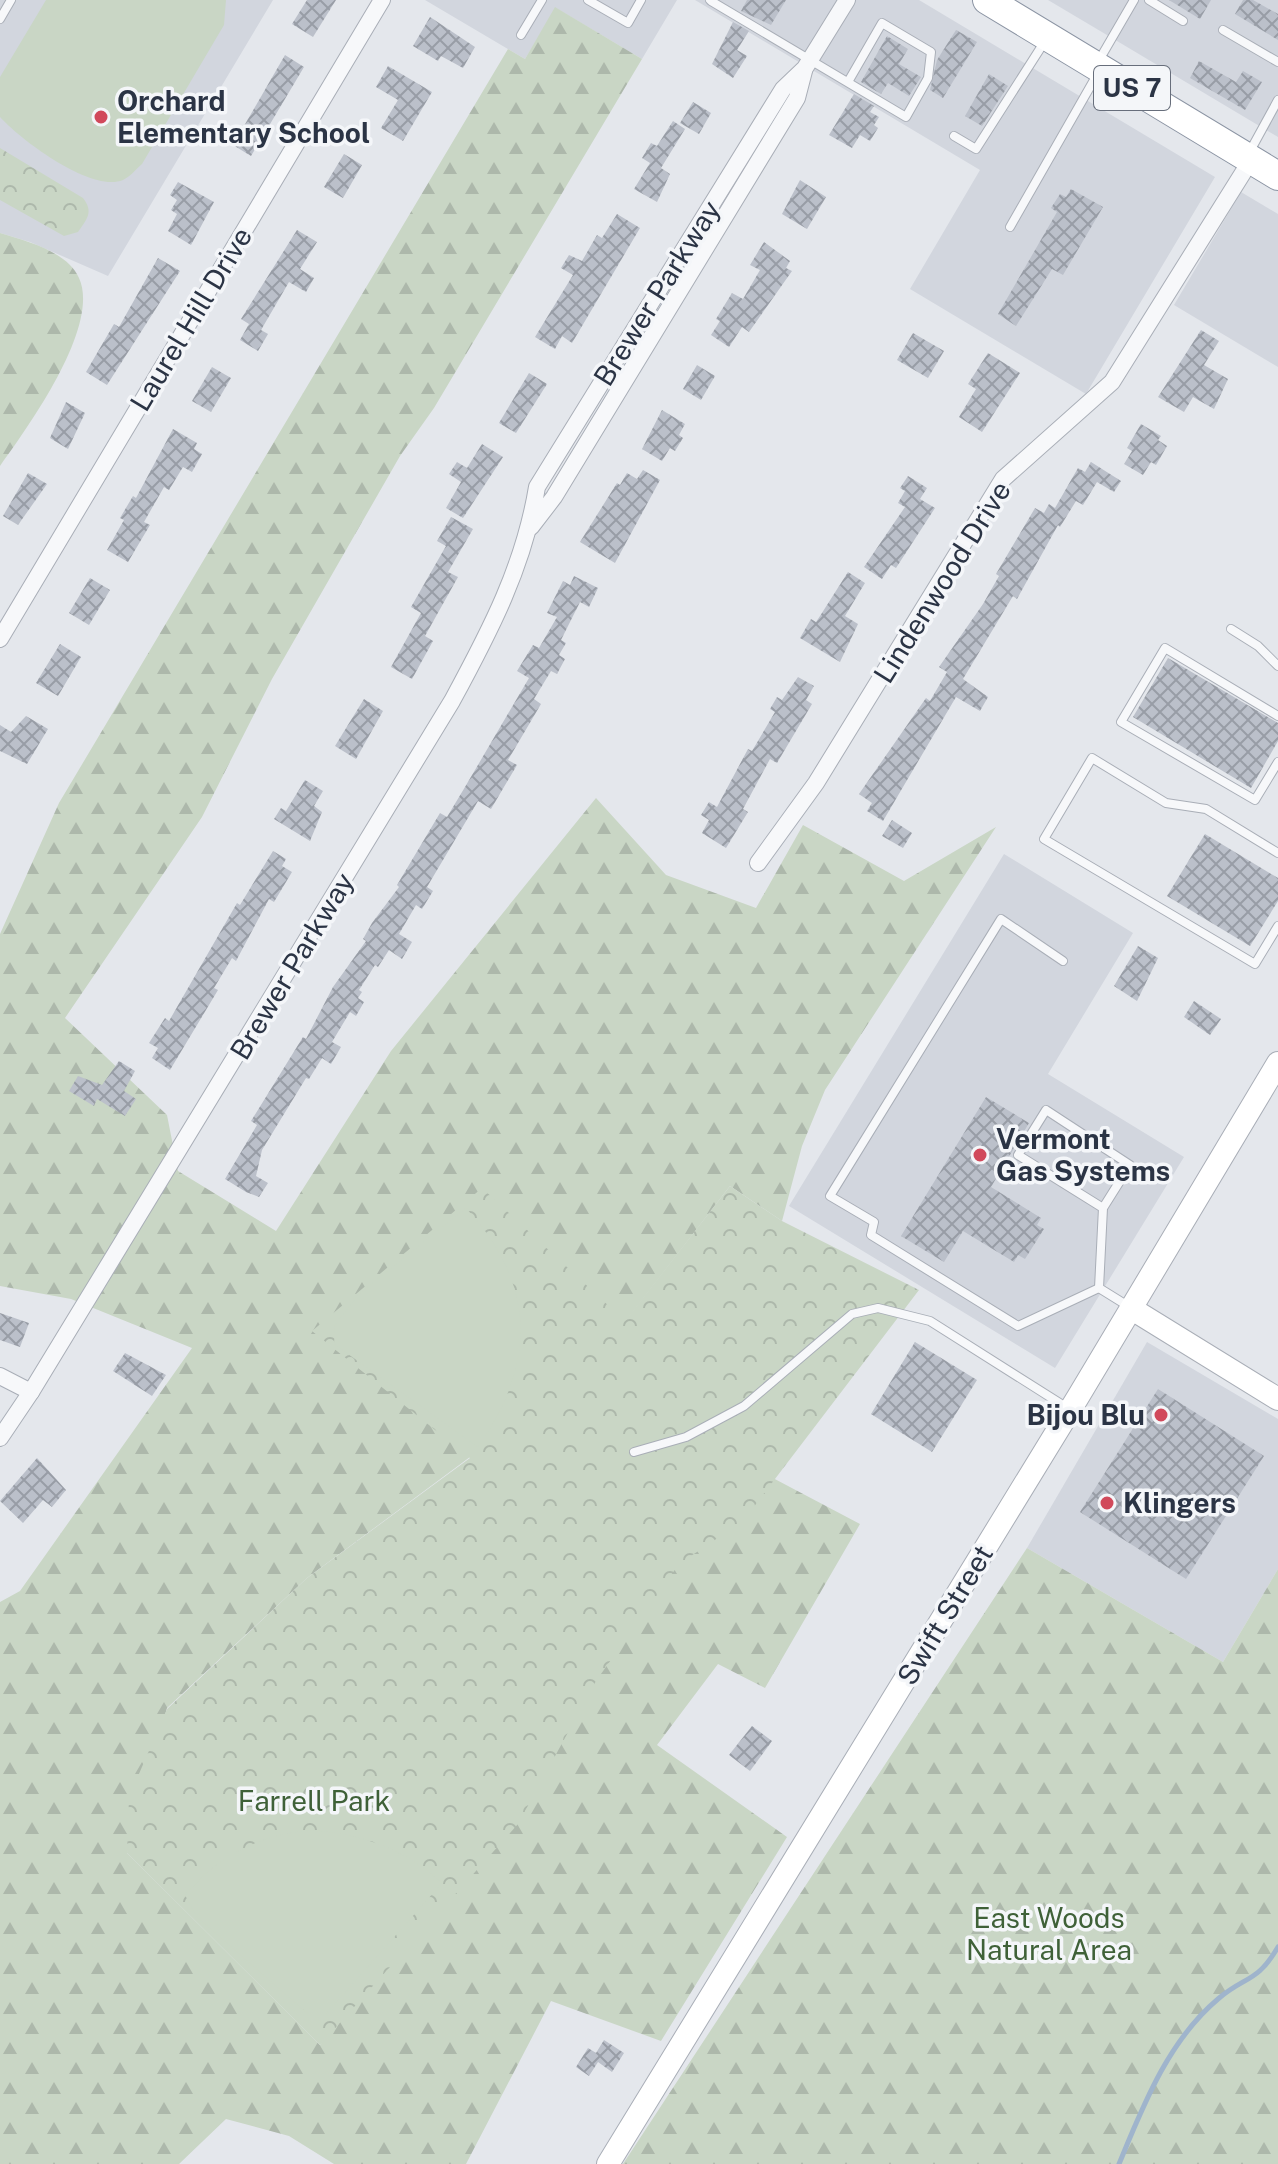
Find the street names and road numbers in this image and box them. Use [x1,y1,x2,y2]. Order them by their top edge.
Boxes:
road number: US 7 [1094,66,1170,110]
street label: Brewer Parkway [586,194,727,391]
street label: Laurel Hill Drive [123,221,258,417]
street label: Lindenwood Drive [866,475,1017,689]
street label: Brewer Parkway [223,866,360,1065]
street label: Swift Street [890,1539,999,1691]

